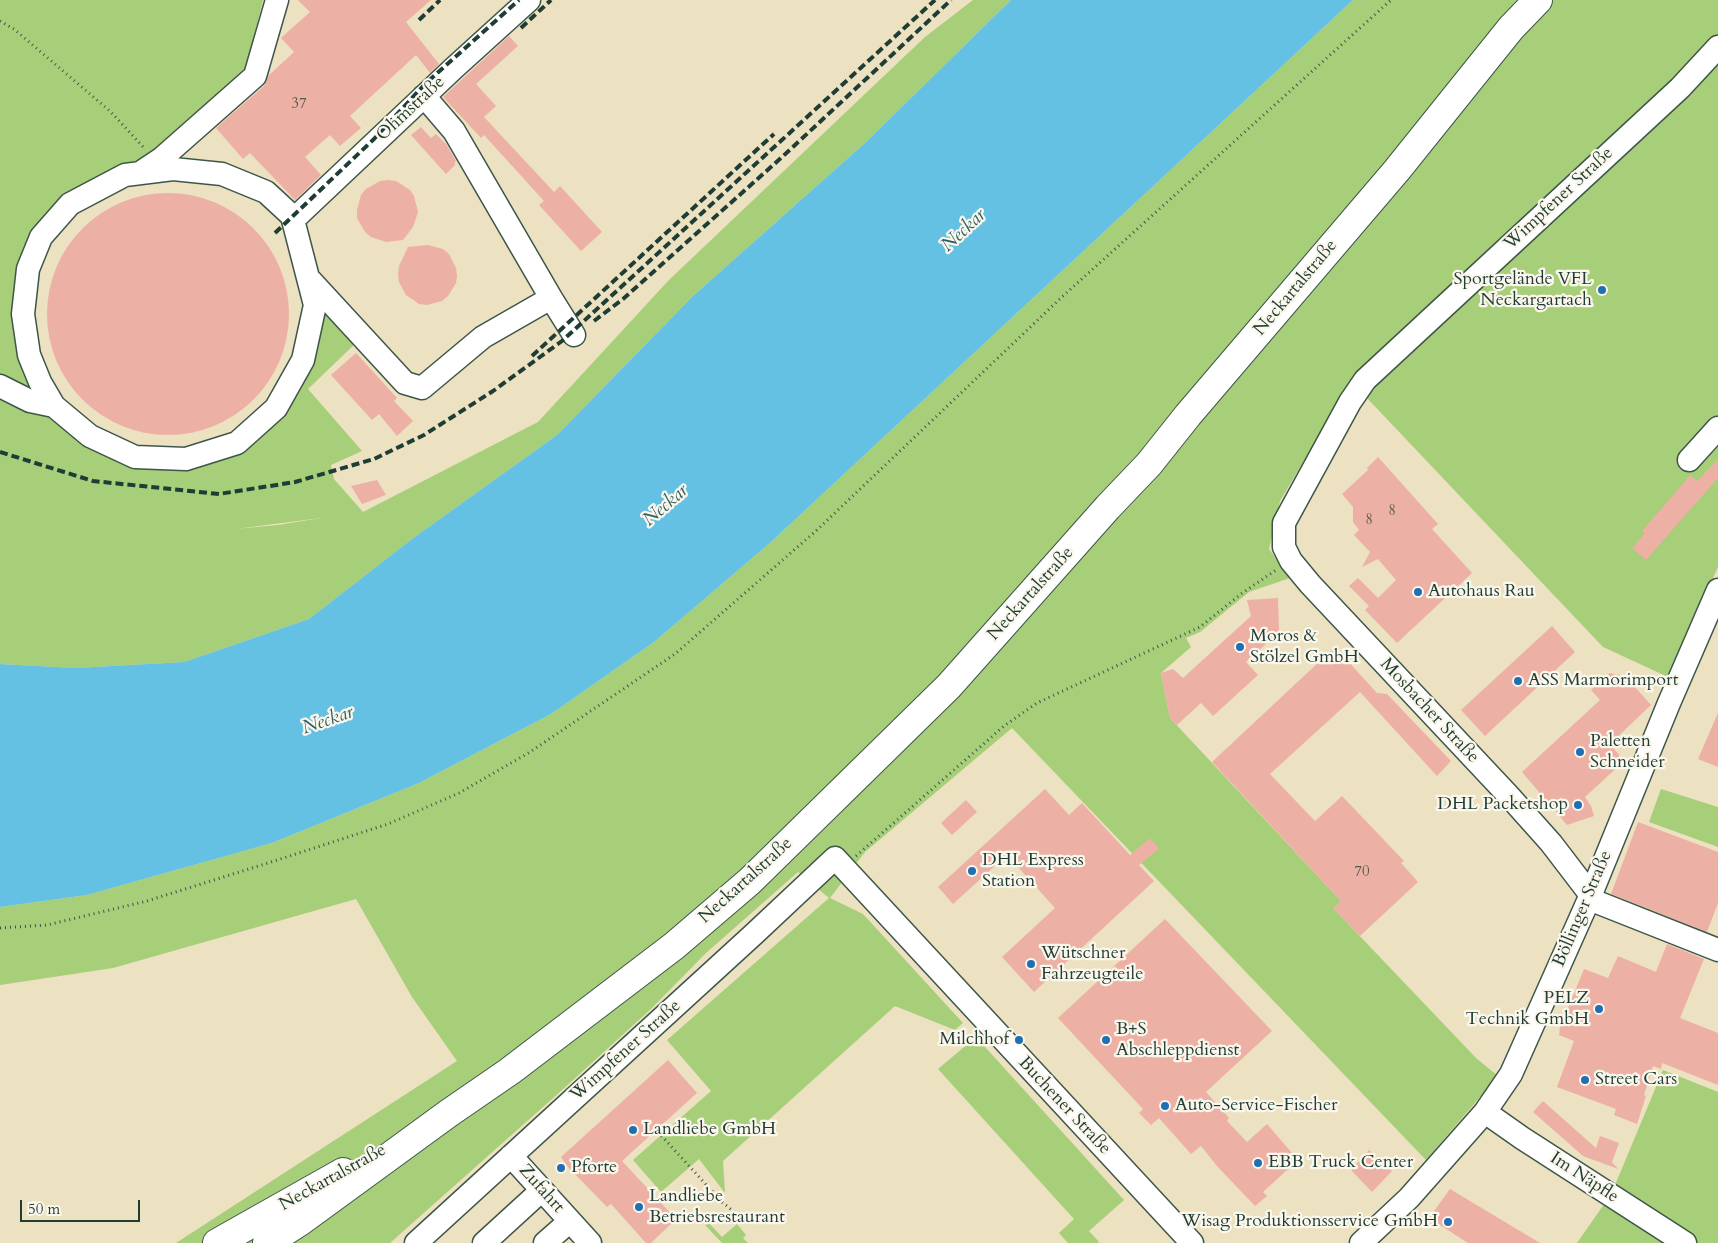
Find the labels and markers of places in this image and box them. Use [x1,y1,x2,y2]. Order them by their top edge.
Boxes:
place label: Sportgelände VFL Neckargartach [1453,269,1592,312]
marker: Sportgelände VFL Neckargartach [1596,284,1608,296]
place label: Autohaus Rau [1428,581,1535,603]
marker: Autohaus Rau [1412,586,1424,598]
place label: Moros & Stölzel GmbH [1250,626,1359,669]
marker: Moros & Stölzel GmbH [1234,641,1246,653]
place label: ASS Marmorimport [1528,670,1678,692]
marker: ASS Marmorimport [1512,675,1524,687]
place label: Paletten Schneider [1590,731,1665,774]
marker: Paletten Schneider [1574,746,1586,758]
place label: DHL Packetshop [1437,794,1568,816]
marker: DHL Packetshop [1572,799,1584,811]
place label: DHL Express Station [982,850,1084,892]
marker: DHL Express Station [966,865,978,877]
place label: Wütschner Fahrzeugteile [1041,943,1143,986]
marker: Wütschner Fahrzeugteile [1025,958,1037,970]
place label: PELZ Technik GmbH [1466,988,1589,1030]
marker: PELZ Technik GmbH [1593,1003,1605,1015]
place label: B+S Abschleppdienst [1116,1019,1239,1062]
place label: Milchhof [939,1029,1009,1051]
marker: Milchhof [1013,1034,1025,1046]
marker: B+S Abschleppdienst [1100,1034,1112,1046]
place label: Street Cars [1595,1069,1677,1091]
marker: Street Cars [1579,1074,1591,1086]
place label: Auto-Service-Fischer [1175,1095,1338,1117]
marker: Auto-Service-Fischer [1159,1100,1171,1112]
place label: Landliebe GmbH [643,1119,776,1141]
marker: Landliebe GmbH [627,1124,639,1136]
place label: EBB Truck Center [1268,1152,1413,1174]
place label: Pforte [571,1157,617,1179]
marker: EBB Truck Center [1252,1157,1264,1169]
marker: Pforte [555,1162,567,1174]
place label: Landliebe Betriebsrestaurant [649,1186,785,1228]
marker: Landliebe Betriebsrestaurant [633,1201,645,1213]
place label: Wisag Produktionsservice GmbH [1181,1211,1438,1233]
marker: Wisag Produktionsservice GmbH [1442,1216,1454,1228]

